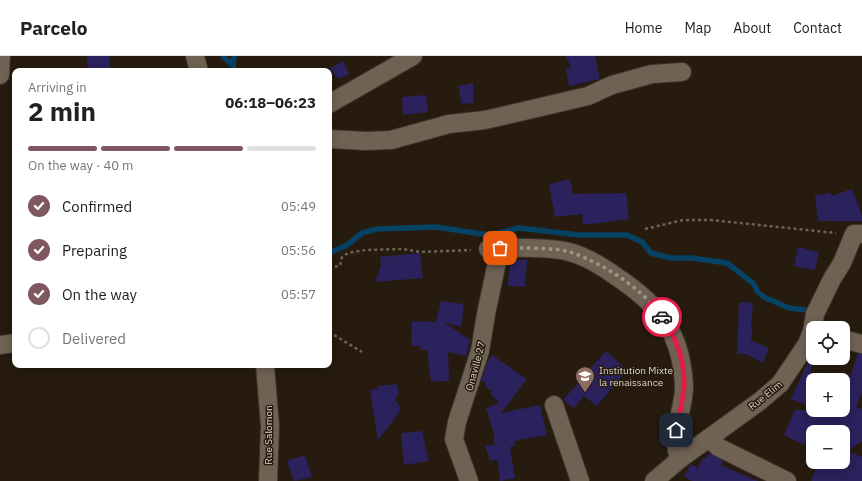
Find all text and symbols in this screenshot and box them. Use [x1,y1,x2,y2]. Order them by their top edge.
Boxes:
text: Parcelo [20,16,87,40]
text: Home [625,19,662,37]
text: Map [684,19,711,37]
text: About [733,19,771,37]
text: Contact [793,19,842,37]
text: Arriving in [28,79,87,96]
text: 06:18–06:23 [225,93,316,112]
text: 2 min [28,94,96,128]
text: On the way · 40 m [28,157,133,174]
icon: check [28,195,50,217]
text: Confirmed [62,197,132,216]
text: 05:49 [281,198,316,215]
pin [483,231,517,265]
icon: bag [489,237,511,259]
icon: check [28,239,50,261]
text: Preparing [62,241,127,260]
text: 05:56 [281,242,316,259]
icon: check [28,283,50,305]
text: On the way [62,285,137,304]
text: 05:57 [281,286,316,303]
courier [642,297,682,337]
icon: car [651,306,673,328]
map controls [806,321,850,469]
button: locate [806,321,850,365]
text: Delivered [62,329,126,348]
street label: Onaville 27 [463,340,488,392]
place label: Institution Mixte la renaissance [599,364,673,389]
school or university icon: Institution Mixte la renaissance [574,365,596,393]
button: + [806,373,850,417]
street label: Rue Elim [746,378,785,413]
street label: Rue Salomon [262,405,275,465]
pin [659,413,693,447]
icon: home [665,419,687,441]
button: − [806,425,850,469]

